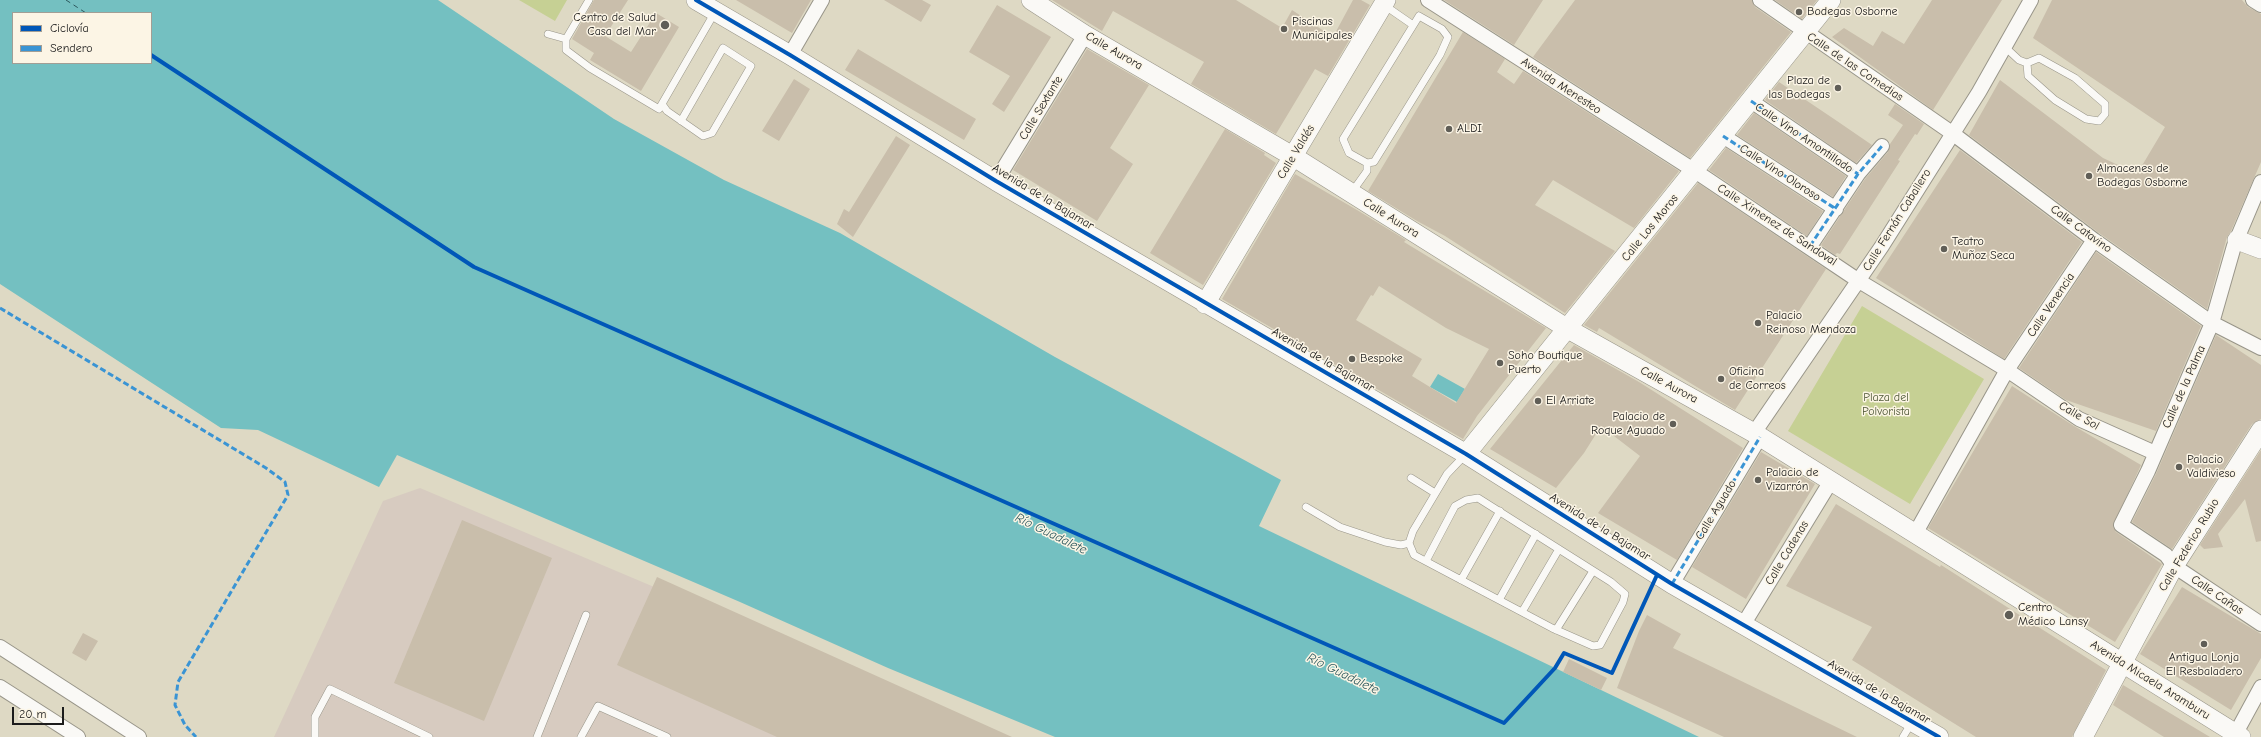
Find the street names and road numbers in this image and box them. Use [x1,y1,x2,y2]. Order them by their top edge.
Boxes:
street label: Calle Aurora [1083,29,1145,73]
street label: Calle de las Comedias [1804,29,1906,105]
street label: Avenida Menesteo [1518,55,1604,117]
street label: Calle Sextante [1016,73,1066,143]
street label: Calle Vino Amontillado [1752,100,1856,176]
street label: Calle Valdés [1274,122,1318,182]
street label: Calle Vino Oloroso [1737,141,1823,205]
street label: Avenida de la Bajamar [989,161,1097,233]
street label: Calle Fernán Caballero [1860,166,1934,274]
street label: Calle Ximenez de Sandoval [1715,181,1839,269]
street label: Calle Los Moros [1619,192,1681,264]
street label: Calle Aurora [1360,195,1422,241]
street label: Calle Catavino [2047,202,2115,256]
street label: Calle Venencia [2024,270,2078,340]
street label: Avenida de la Bajamar [1269,325,1377,395]
street label: Calle de la Palma [2159,343,2209,431]
street label: Calle Aurora [1638,363,1700,407]
street label: Calle Sol [2056,399,2102,433]
street label: Calle Aguado [1693,477,1739,543]
street label: Avenida de la Bajamar [1547,490,1653,564]
street label: Calle Federico Rubio [2156,496,2222,594]
street label: Calle Cadenas [1762,518,1812,588]
street label: Calle Cañas [2188,572,2246,618]
street label: Avenida Micaela Aramburu [2088,637,2212,723]
street label: Avenida de la Bajamar [1825,657,1933,727]

